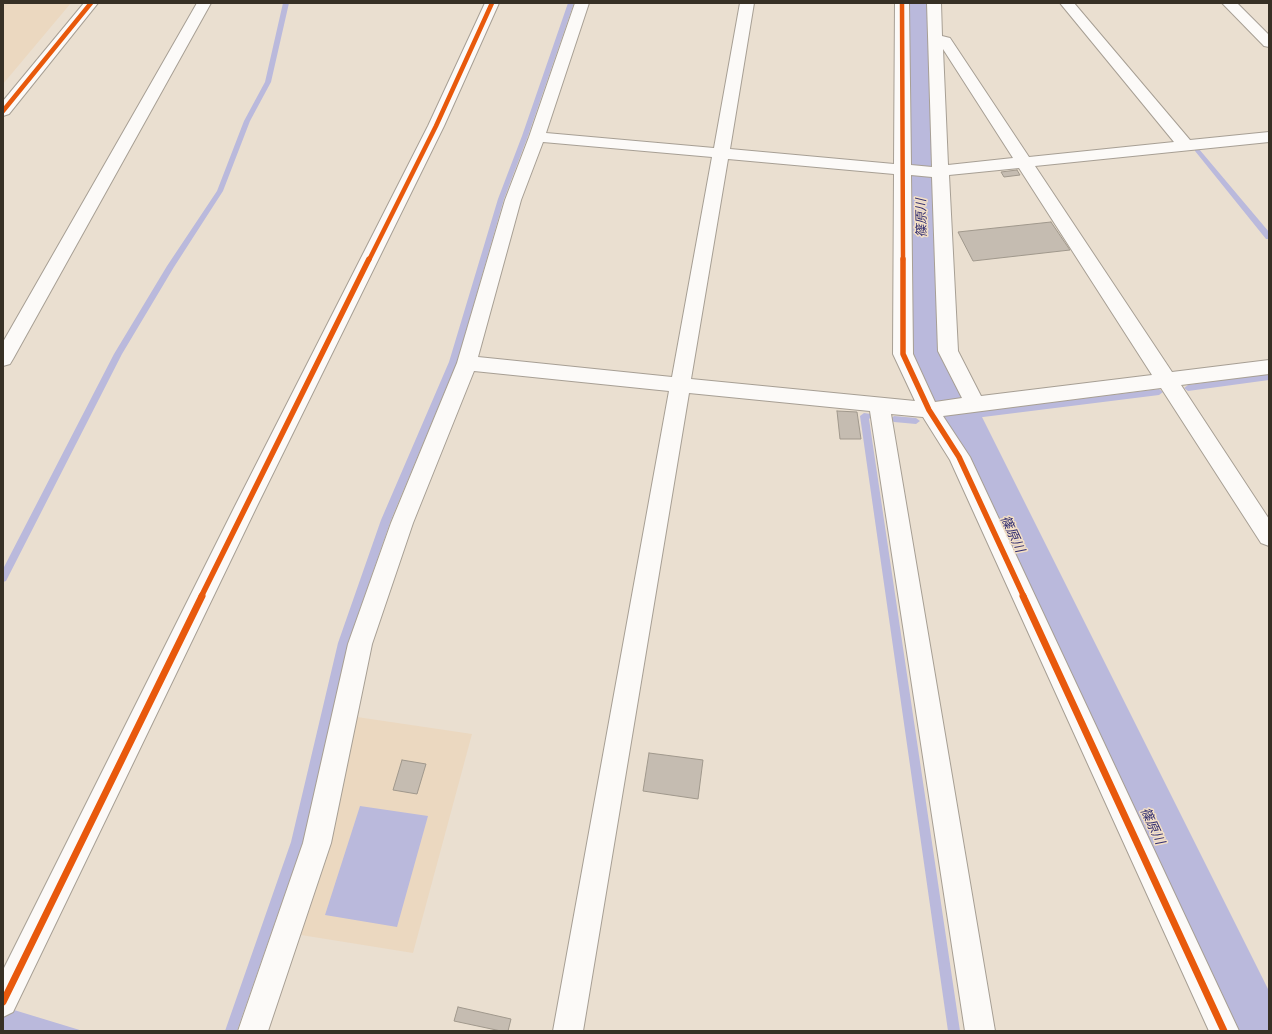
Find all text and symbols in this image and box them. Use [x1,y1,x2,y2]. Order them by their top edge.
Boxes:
water label: 篠原川 [914,198,930,238]
water label: 篠原川 [997,513,1027,555]
water label: 篠原川 [1137,805,1167,847]

